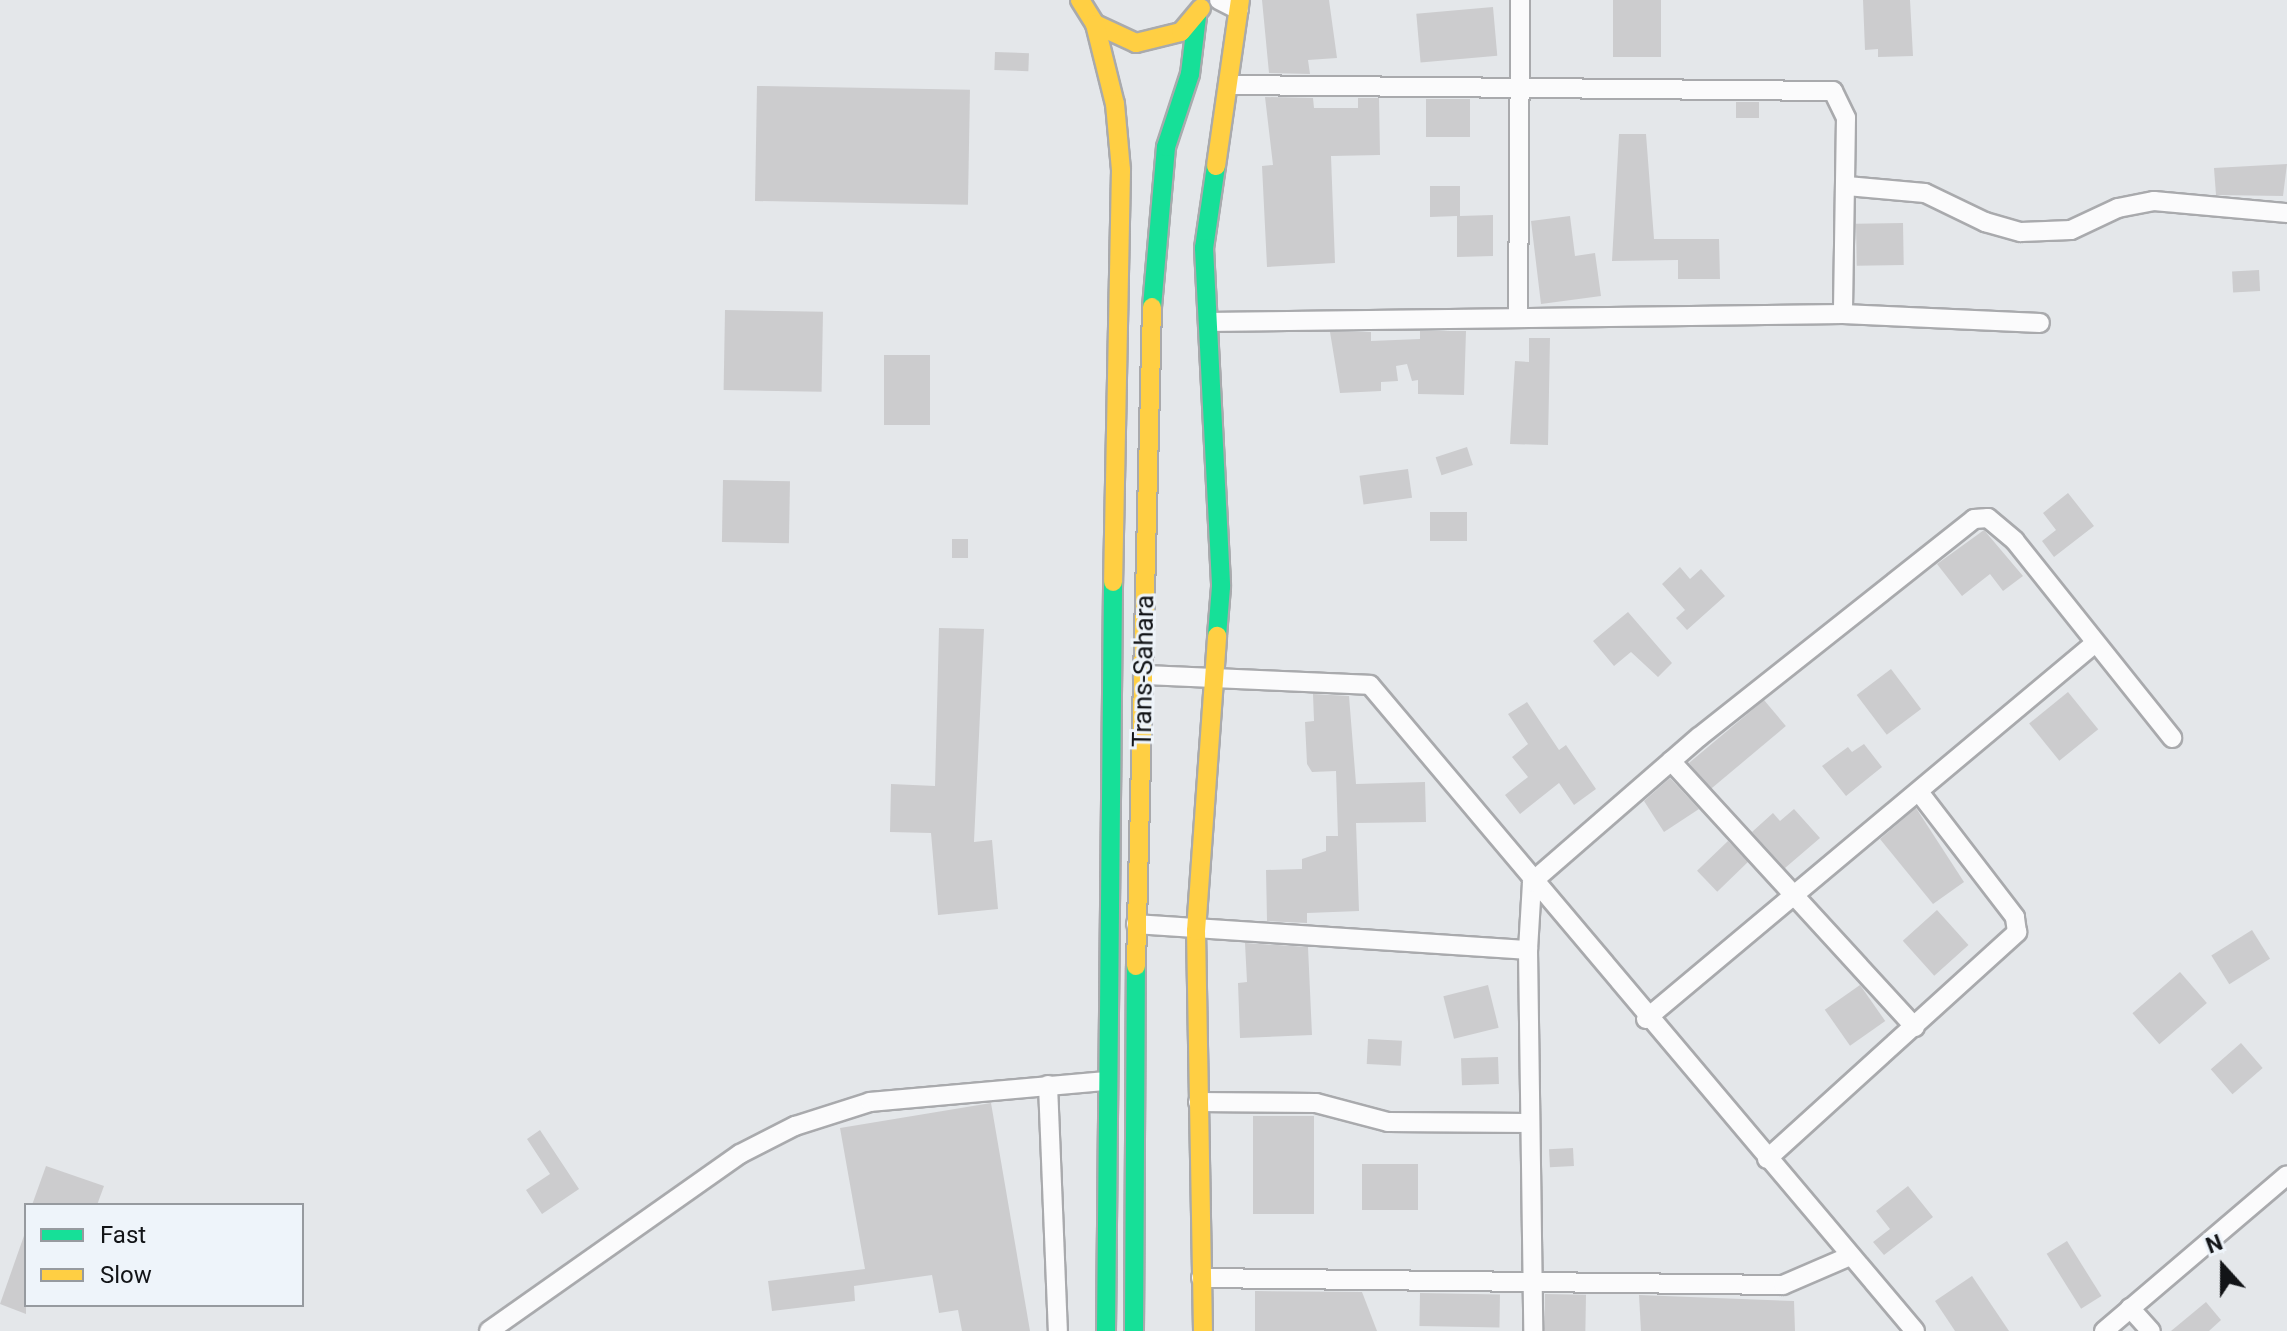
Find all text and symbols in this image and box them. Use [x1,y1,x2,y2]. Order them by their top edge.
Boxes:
street label: Trans-Sahara [1127,595,1161,747]
legend [24,1203,304,1307]
text: Fast [100,1221,146,1249]
north arrow [2183,1227,2263,1307]
text: N [2202,1230,2226,1259]
text: Slow [100,1261,152,1289]

